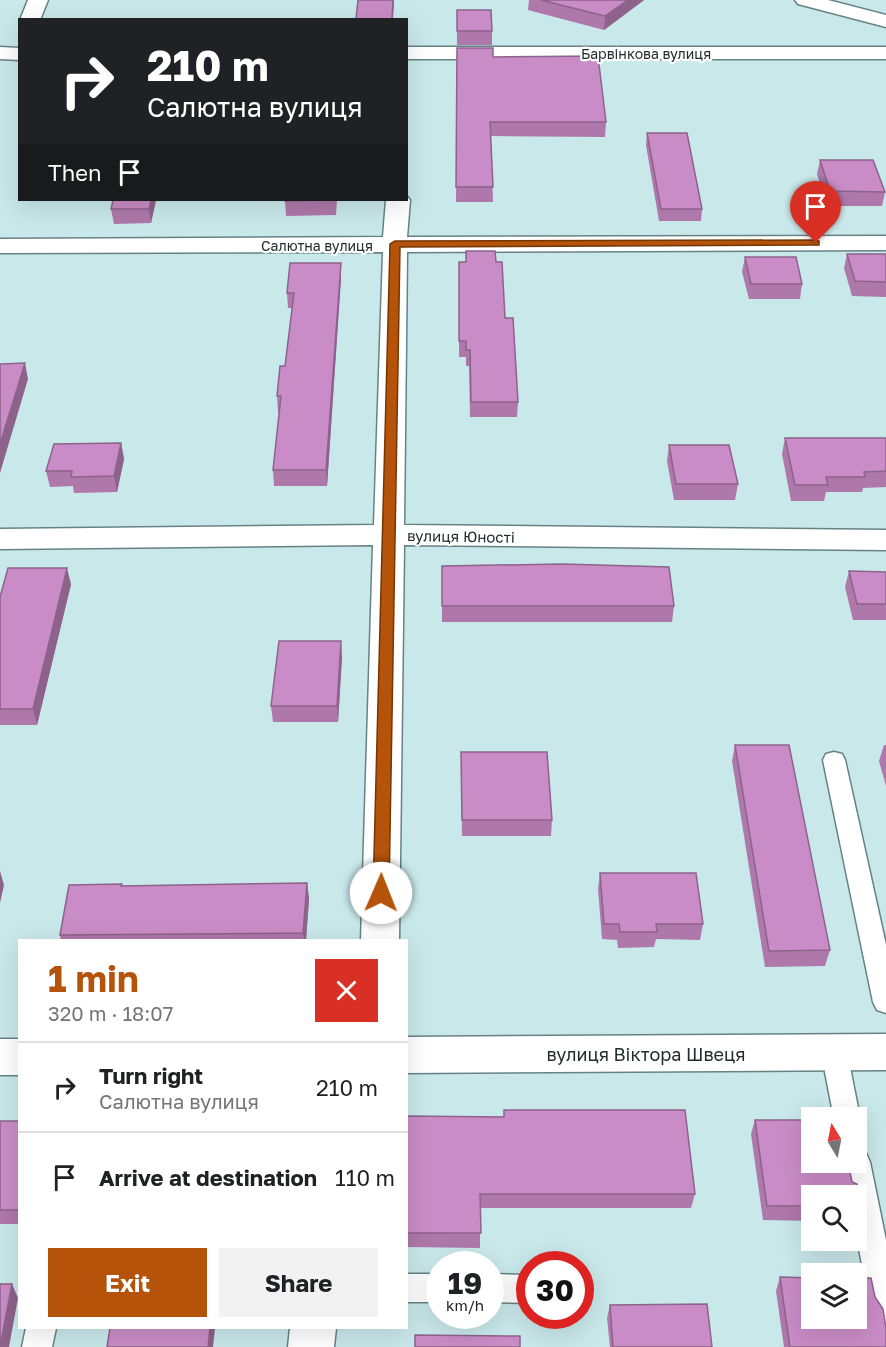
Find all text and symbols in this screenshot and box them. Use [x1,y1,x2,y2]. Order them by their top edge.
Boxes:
text: 210 m [147,40,269,90]
icon: right [48,42,126,120]
street label: Барвінкова вулиця [581,45,711,62]
text: Салютна вулиця [147,91,363,123]
icon: arrive [113,156,146,189]
text: Then [48,159,101,186]
pin [790,181,841,243]
icon: arrive [799,190,832,223]
street label: Салютна вулиця [261,237,373,254]
street label: вулиця Юності [407,526,515,546]
position arrow [349,861,413,925]
text: 1 min [48,957,139,1000]
button: close [315,959,378,1022]
text: 320 m · 18:07 [48,1001,173,1025]
street label: вулиця Віктора Швеця [546,1043,746,1065]
text: Turn right [99,1062,203,1089]
icon: right [48,1071,81,1104]
text: 210 m [316,1074,378,1101]
text: Салютна вулиця [99,1089,259,1113]
north arrow [801,1107,867,1173]
map controls [801,1107,867,1329]
icon: arrive [48,1161,81,1194]
text: Arrive at destination [99,1164,317,1191]
text: 110 m [335,1164,395,1191]
button: search [801,1185,867,1251]
button: Exit [48,1248,207,1317]
button: Share [219,1248,378,1317]
speed limit sign: 30 [516,1251,594,1329]
button: layers [801,1263,867,1329]
text: 19 [448,1265,482,1301]
text: km/h [446,1296,484,1314]

